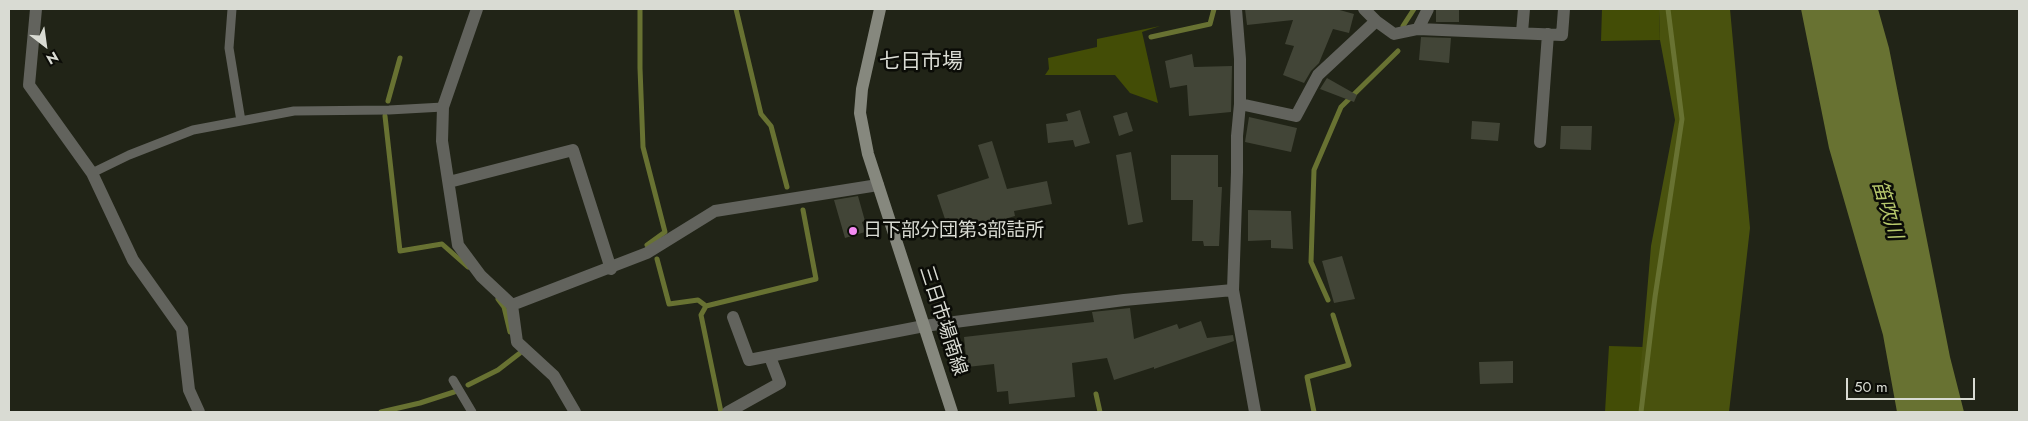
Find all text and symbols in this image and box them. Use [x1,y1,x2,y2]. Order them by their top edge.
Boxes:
north arrow [20,20,70,70]
text: N [43,47,62,69]
district label: 七日市場 [879,50,963,76]
water label: 笛吹川 [1866,178,1906,242]
place label: 日下部分団第3部詰所 [863,220,1044,242]
marker: 日下部分団第3部詰所 [847,225,859,237]
street label: 三日市場南線 [914,263,970,379]
scale bar [1848,368,1977,400]
text: 50 m [1854,376,1888,398]

